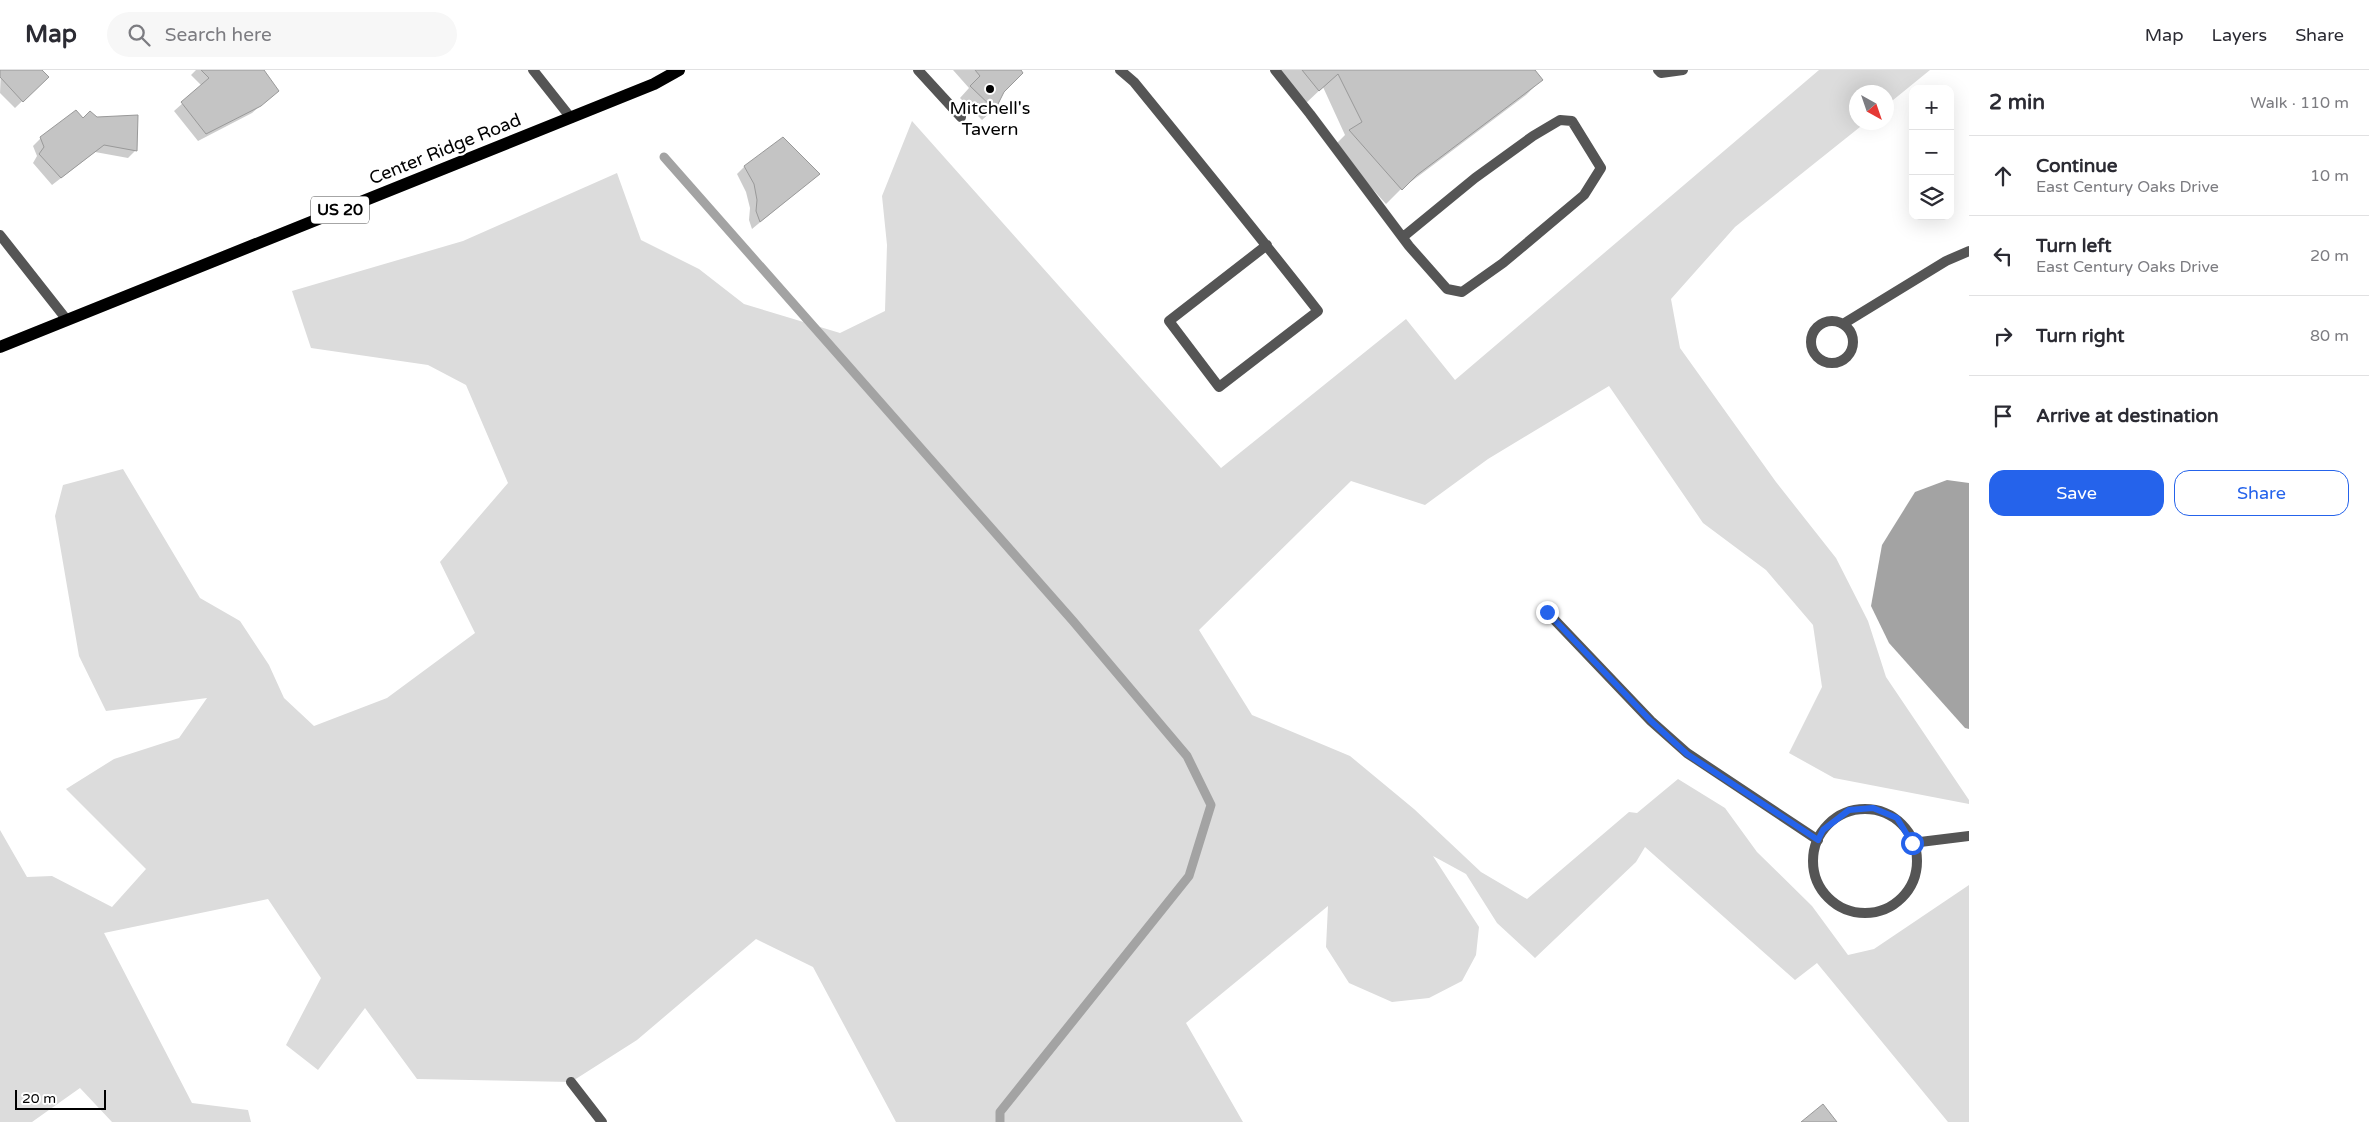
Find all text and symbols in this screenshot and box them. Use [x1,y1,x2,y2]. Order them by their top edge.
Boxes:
search box [107,12,457,57]
text: Map [25,20,77,49]
icon: search [125,21,153,49]
text: Search here [165,24,272,46]
text: Map [2145,24,2184,46]
text: Layers [2212,24,2267,46]
text: Share [2295,24,2344,46]
marker: Mitchell's Tavern [984,83,996,95]
north arrow [1849,85,1894,130]
map controls [1909,85,1954,220]
button: + [1909,85,1954,130]
text: 2 min [1989,90,2045,115]
text: Walk · 110 m [2250,93,2349,113]
place label: Mitchell's Tavern [950,97,1030,140]
street label: Center Ridge Road [366,108,524,190]
button: − [1909,130,1954,175]
text: Continue [2036,155,2118,177]
icon: ahead [1989,162,2017,190]
text: 10 m [2310,166,2349,186]
button: layers [1909,175,1954,220]
text: East Century Oaks Drive [2036,177,2219,197]
road number: US 20 [311,196,369,224]
text: Turn left [2036,235,2112,257]
icon: left [1989,242,2017,270]
text: 20 m [2310,246,2349,266]
text: East Century Oaks Drive [2036,257,2219,277]
icon: right [1989,322,2017,350]
text: Turn right [2036,325,2124,347]
text: 80 m [2310,326,2349,346]
icon: arrive [1989,402,2017,430]
text: Arrive at destination [2036,405,2219,427]
button: Save [1989,470,2164,516]
button: Share [2174,470,2349,516]
route end [1536,601,1559,624]
route start [1901,832,1924,855]
scale bar [15,1087,106,1110]
text: 20 m [22,1090,56,1107]

